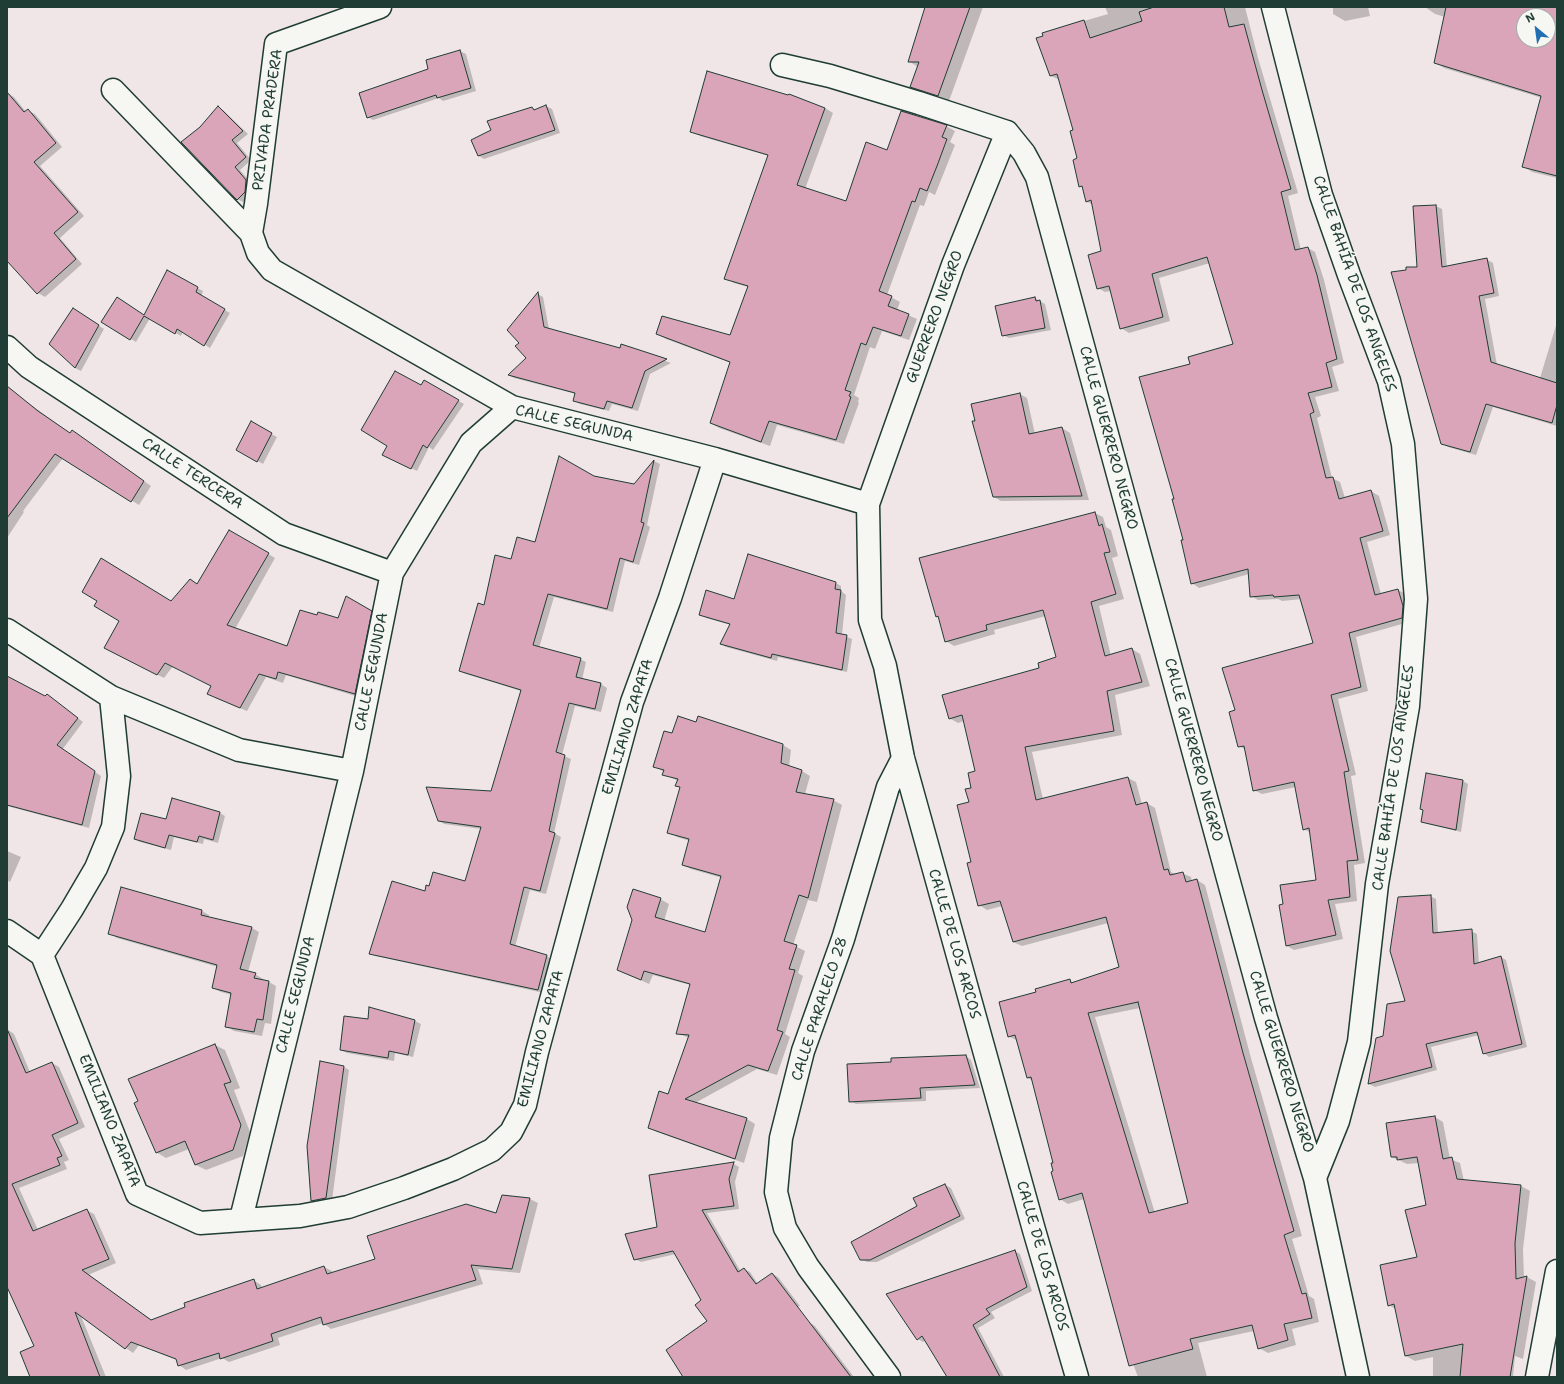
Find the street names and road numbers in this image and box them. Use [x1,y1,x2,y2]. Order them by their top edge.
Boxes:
street label: PRIVADA PRADERA [249,48,287,192]
street label: CALLE BAHÍA DE LOS ANGELES [1308,173,1400,395]
street label: GUERRERO NEGRO [903,248,967,386]
street label: CALLE GUERRERO NEGRO [1075,344,1141,532]
street label: CALLE SEGUNDA [513,402,635,446]
street label: CALLE TERCERA [138,435,246,513]
street label: CALLE SEGUNDA [352,611,392,733]
street label: CALLE GUERRERO NEGRO [1160,656,1226,844]
street label: EMILIANO ZAPATA [599,657,657,797]
street label: CALLE BAHÍA DE LOS ANGELES [1369,664,1419,892]
street label: CALLE DE LOS ARCOS [924,867,984,1021]
street label: CALLE SEGUNDA [273,934,319,1056]
street label: CALLE PARALELO 28 [788,935,852,1083]
street label: EMILIANO ZAPATA [514,968,568,1110]
street label: CALLE GUERRERO NEGRO [1245,969,1317,1155]
street label: EMILIANO ZAPATA [74,1052,144,1190]
street label: CALLE DE LOS ARCOS [1012,1179,1072,1333]

